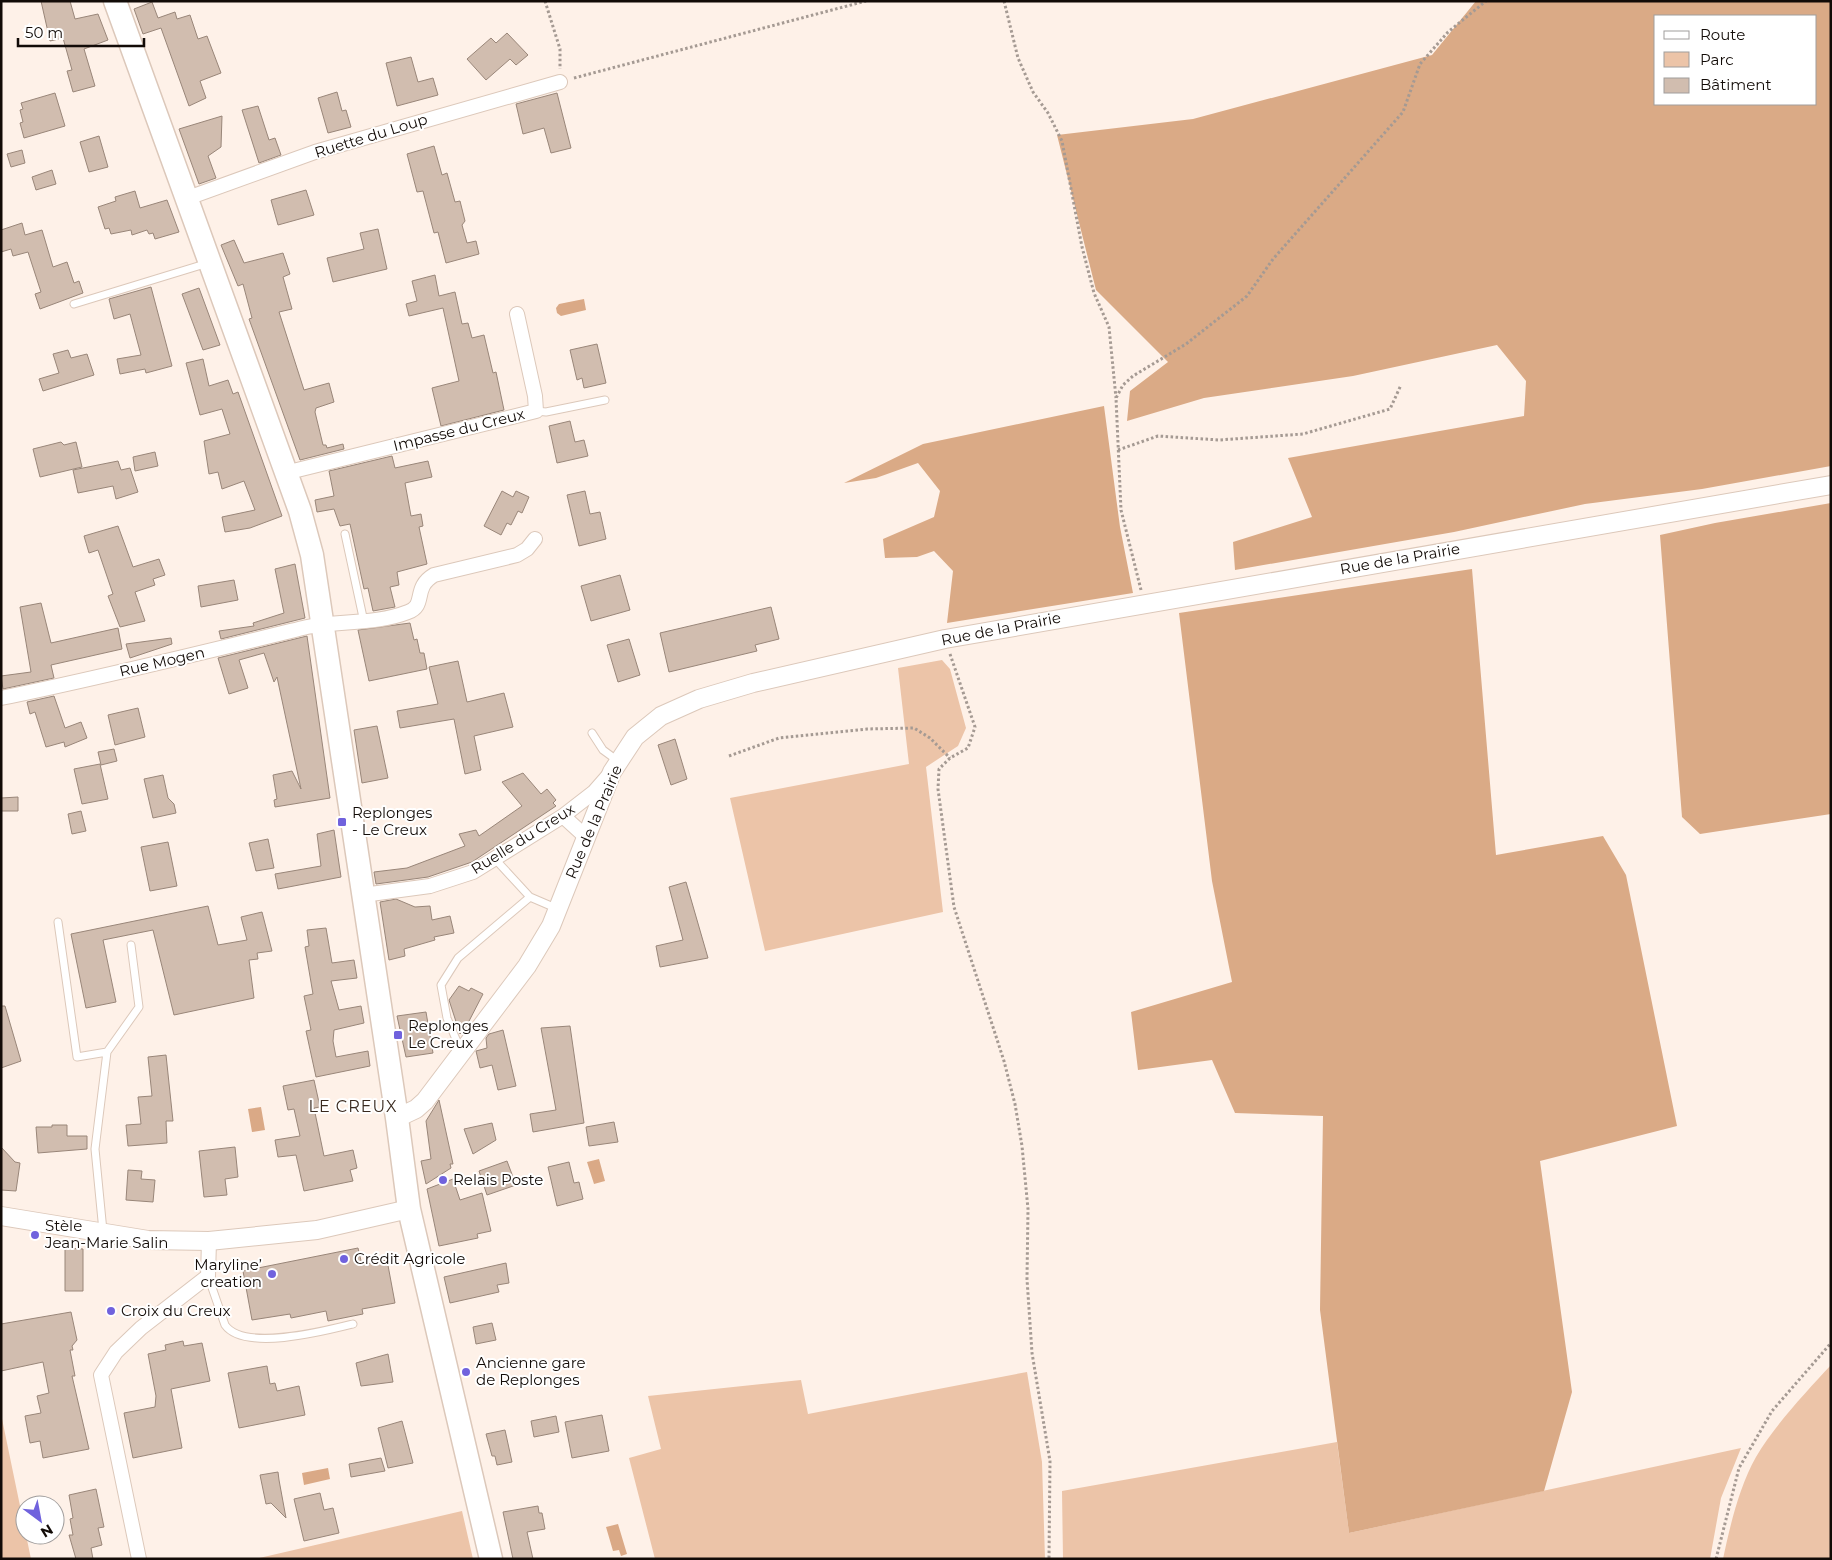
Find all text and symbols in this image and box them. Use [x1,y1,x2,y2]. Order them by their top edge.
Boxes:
scale bar [18,15,144,47]
legend [1654,15,1817,105]
text: 50 m [25,23,63,42]
text: Route [1700,25,1745,44]
text: Parc [1700,50,1734,69]
text: Bâtiment [1700,75,1772,94]
street label: Ruette du Loup [312,109,430,162]
street label: Impasse du Creux [391,404,527,455]
street label: Rue de la Prairie [1338,539,1461,578]
street label: Rue de la Prairie [939,608,1062,649]
street label: Rue Mogen [117,642,206,681]
street label: Rue de la Prairie [561,762,626,881]
street label: Ruelle du Creux [467,799,578,878]
place label: Replonges - Le Creux [352,803,432,839]
marker: Replonges - Le Creux [336,816,348,828]
place label: Replonges Le Creux [408,1016,488,1052]
marker: Replonges Le Creux [392,1029,404,1041]
district label: LE CREUX [309,1097,397,1116]
place label: Relais Poste [453,1170,543,1189]
marker: Relais Poste [437,1174,449,1186]
place label: Stèle Jean-Marie Salin [44,1216,168,1252]
marker: Stèle Jean-Marie Salin [29,1229,41,1241]
place label: Crédit Agricole [354,1249,465,1268]
marker: Crédit Agricole [338,1253,350,1265]
place label: Maryline’ creation [194,1255,262,1291]
marker: Maryline’ creation [266,1268,278,1280]
place label: Croix du Creux [121,1301,231,1320]
marker: Croix du Creux [105,1305,117,1317]
place label: Ancienne gare de Replonges [476,1353,586,1389]
marker: Ancienne gare de Replonges [460,1366,472,1378]
north arrow [15,1495,65,1545]
text: N [37,1520,56,1542]

